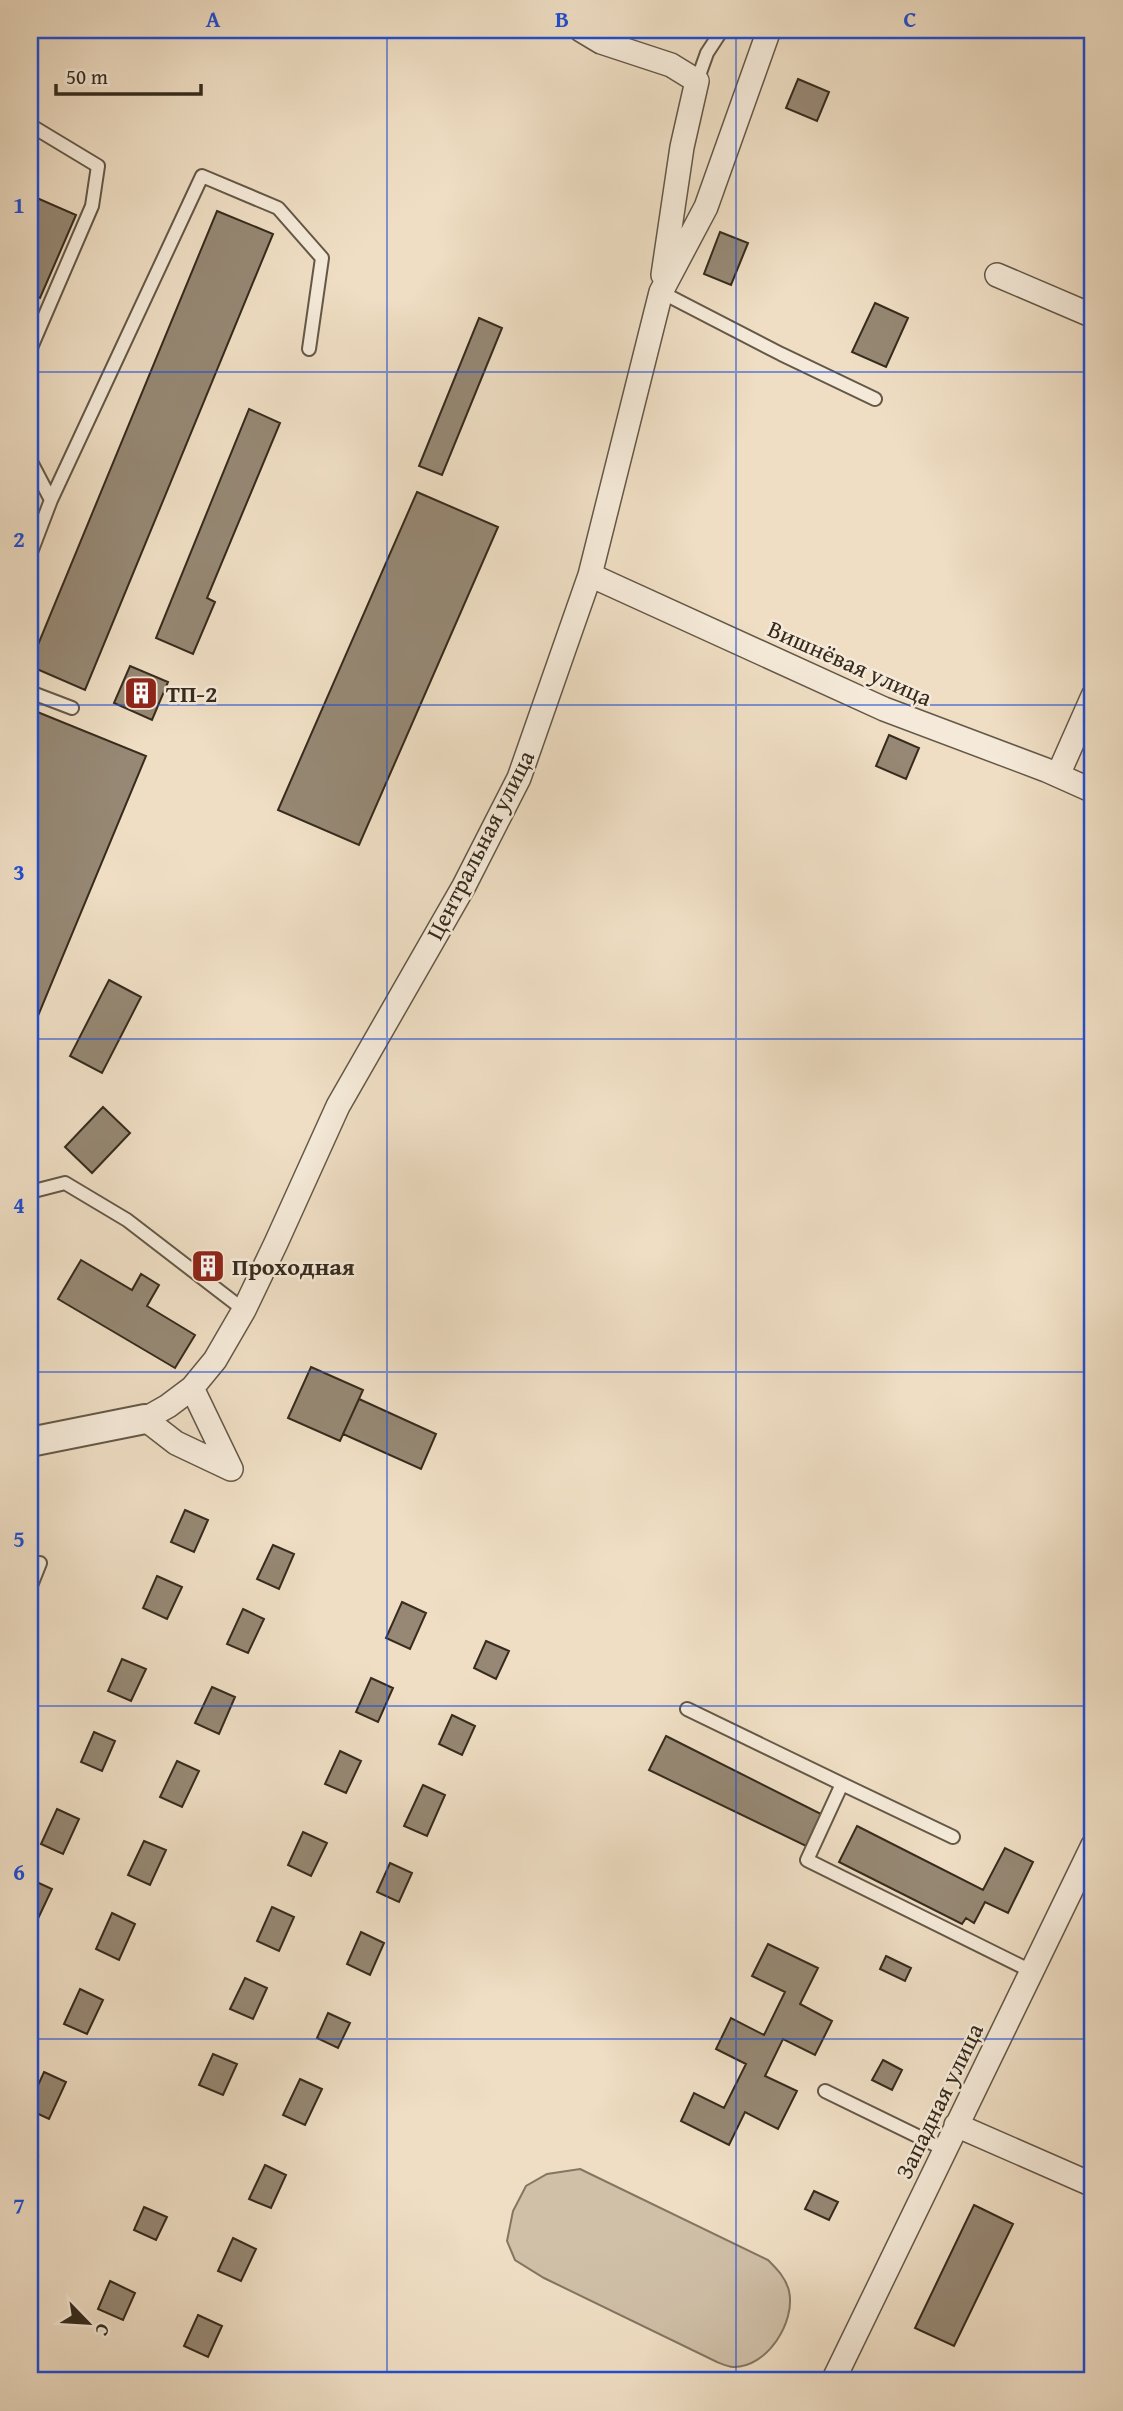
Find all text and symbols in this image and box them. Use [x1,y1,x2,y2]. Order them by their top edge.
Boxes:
text: A [206,2,221,35]
text: B [555,2,569,35]
text: C [903,2,917,35]
scale bar [56,52,201,96]
text: 50 m [66,61,108,92]
text: 1 [13,188,25,221]
text: 2 [13,522,25,555]
street label: Вишнёвая улица [762,611,938,715]
building icon: ТП-2 [122,674,160,712]
place label: ТП-2 [166,676,217,711]
street label: Центральная улица [417,744,543,946]
text: 3 [13,855,25,888]
text: 4 [13,1188,25,1221]
building icon: Проходная [189,1247,227,1285]
place label: Проходная [232,1249,355,1284]
text: 5 [13,1522,25,1555]
text: 6 [13,1855,25,1888]
street label: Западная улица [886,2017,992,2185]
text: 7 [13,2189,25,2222]
north arrow [52,2288,122,2358]
text: С [88,2319,118,2341]

